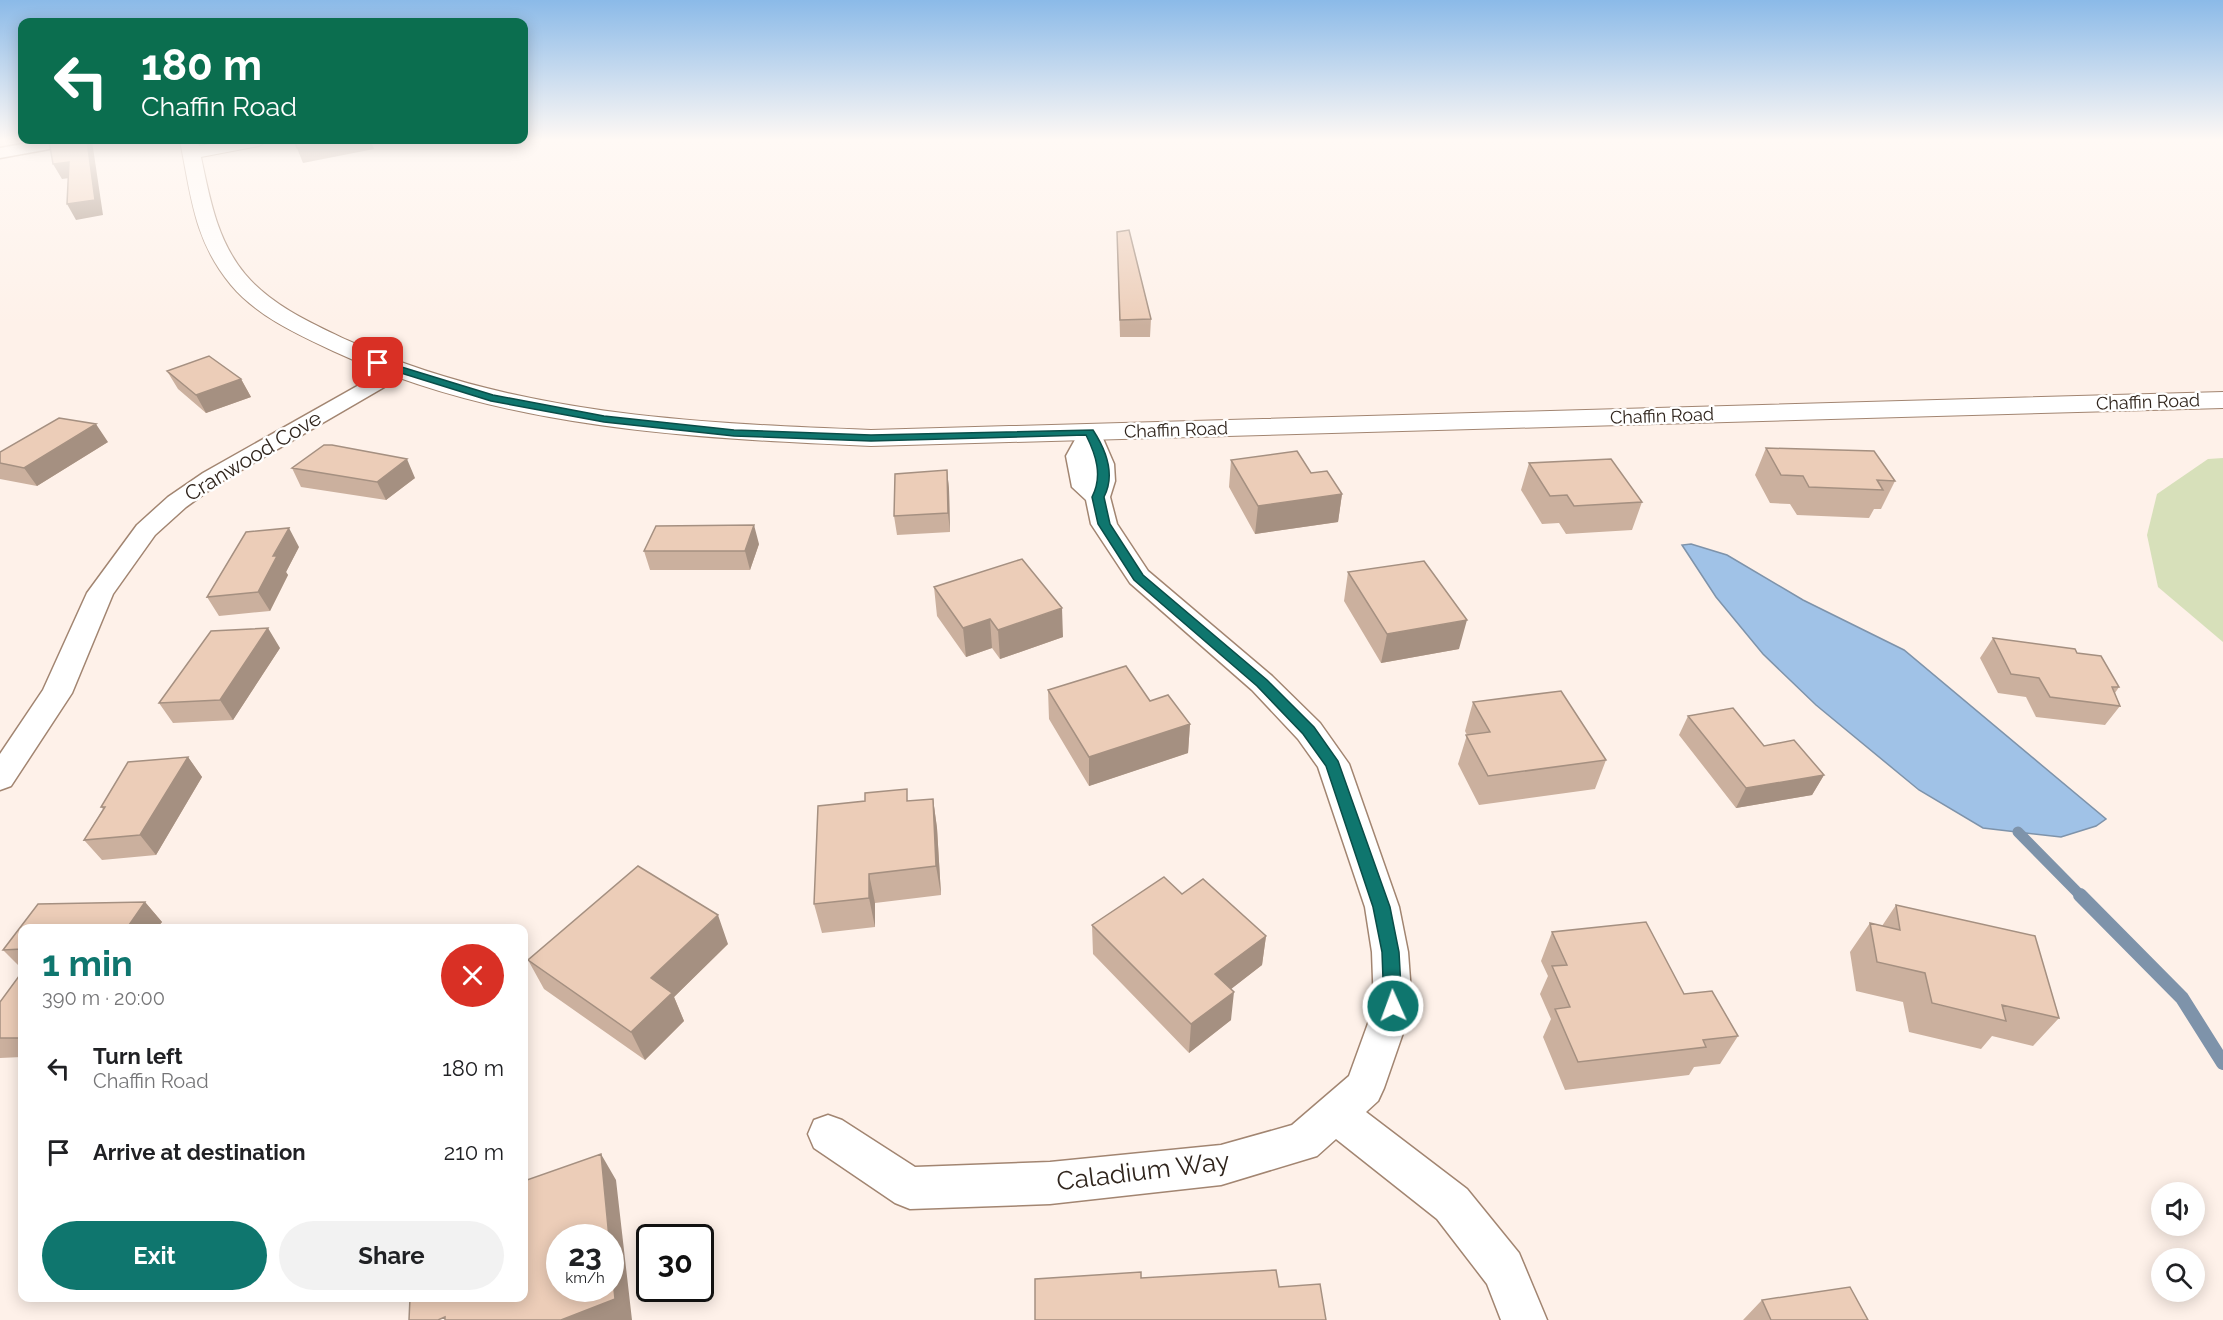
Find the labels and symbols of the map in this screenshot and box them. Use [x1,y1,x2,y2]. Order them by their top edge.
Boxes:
pin [352,337,403,388]
street label: Chaffin Road [2096,389,2200,414]
street label: Chaffin Road [1610,403,1714,428]
street label: Cranwood Cove [180,405,326,506]
street label: Chaffin Road [1124,417,1228,442]
position arrow [1361,974,1425,1038]
street label: Caladium Way [1055,1146,1231,1196]
speed limit sign: 30 [636,1224,714,1302]

